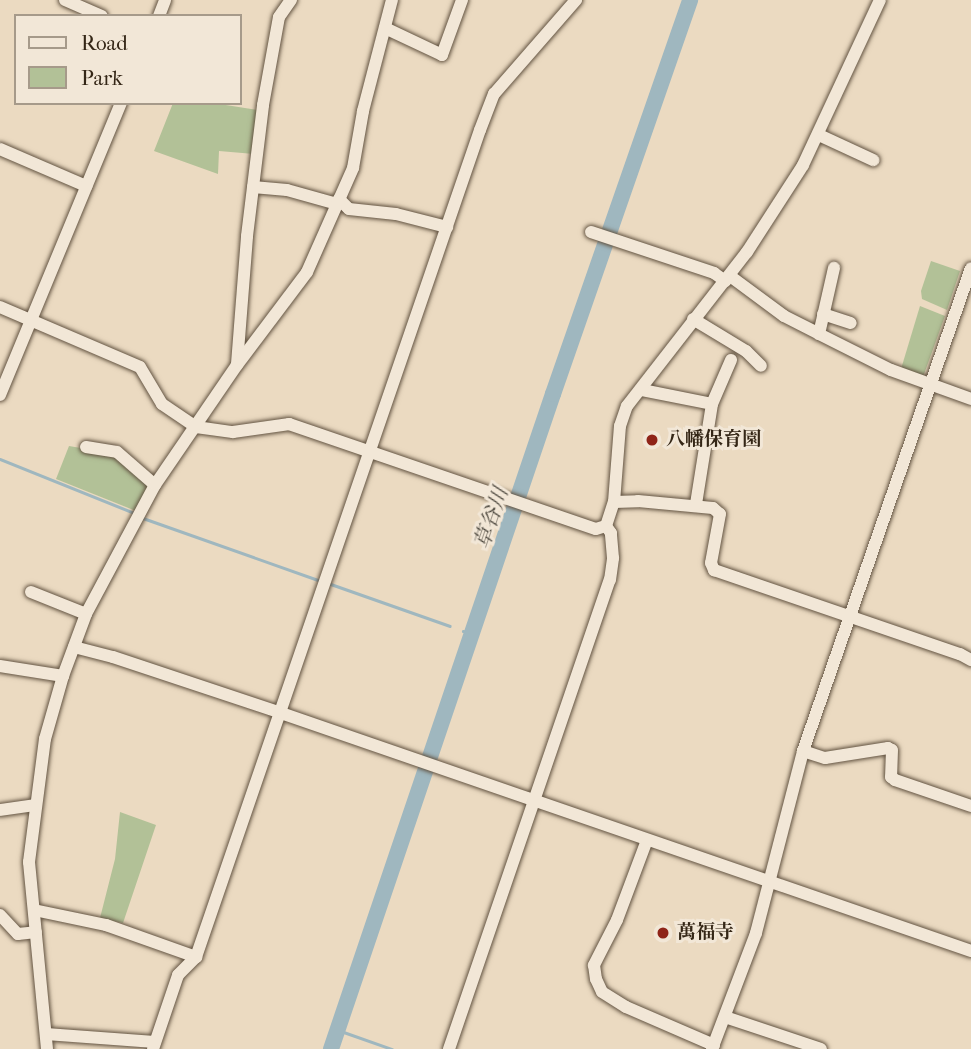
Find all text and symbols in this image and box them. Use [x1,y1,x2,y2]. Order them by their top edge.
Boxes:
legend [14,14,242,105]
text: Road [81,31,128,55]
text: Park [81,66,123,90]
place label: 八幡保育園 [666,429,761,451]
marker: 八幡保育園 [644,432,660,448]
water label: 草谷川 [469,484,513,552]
place label: 萬福寺 [677,922,734,944]
marker: 萬福寺 [655,925,671,941]

